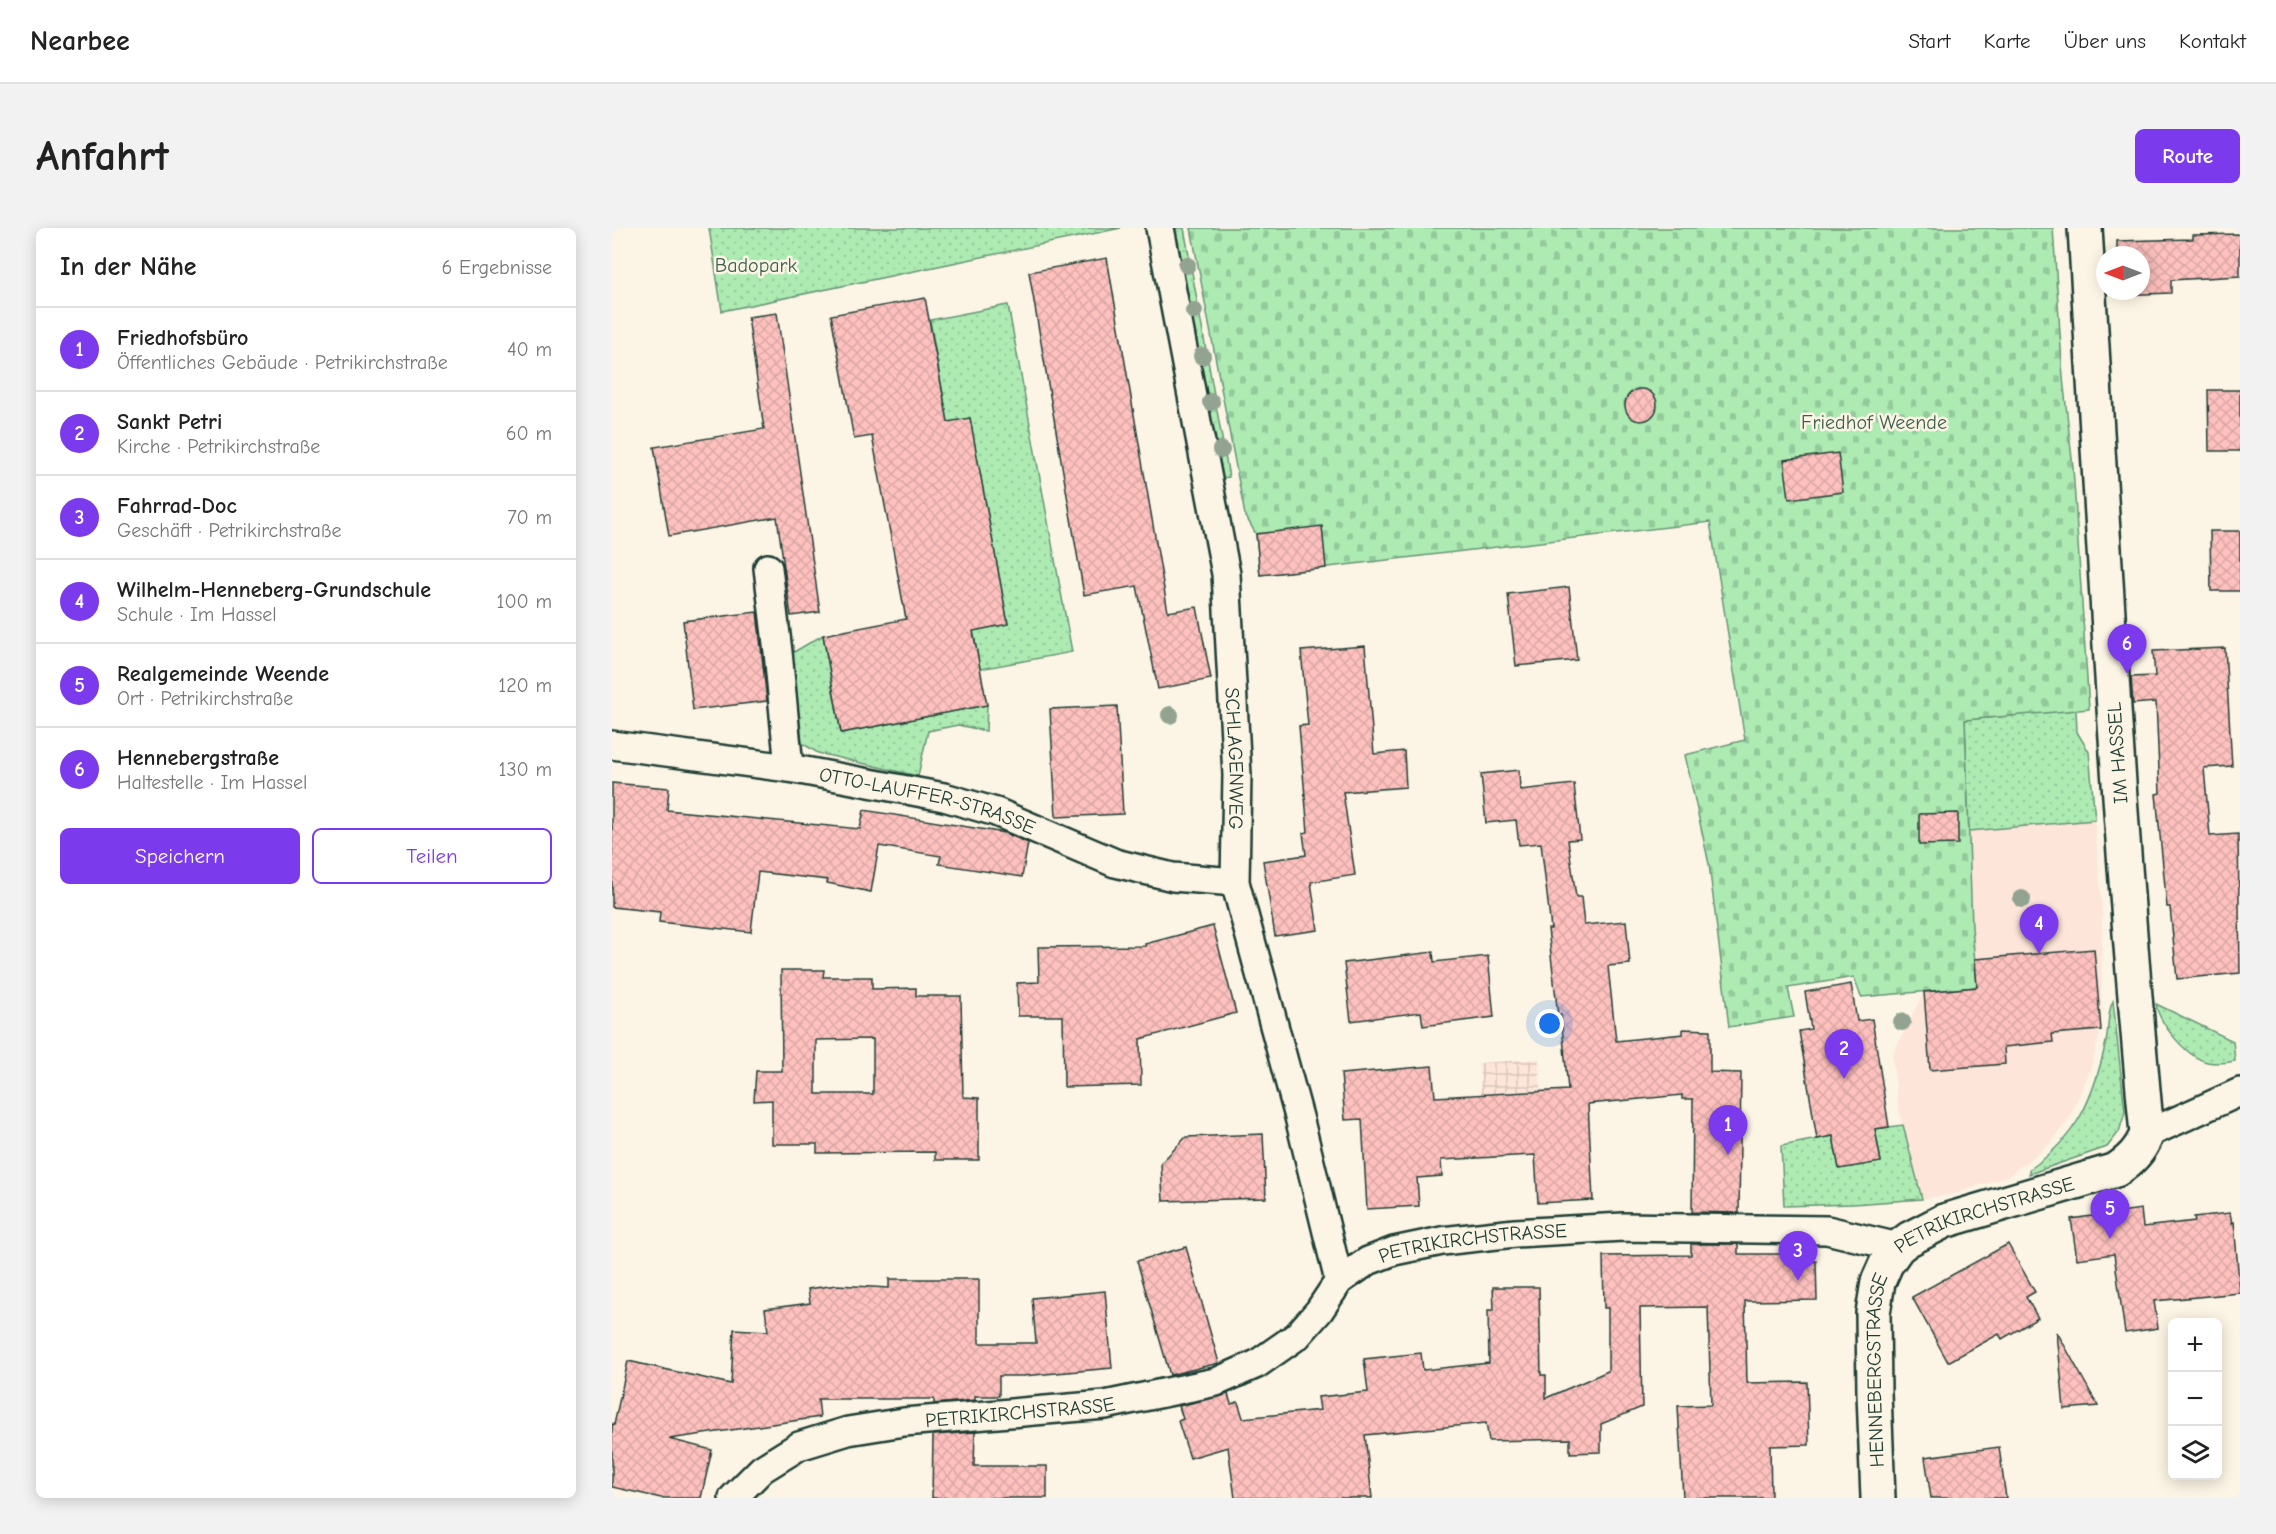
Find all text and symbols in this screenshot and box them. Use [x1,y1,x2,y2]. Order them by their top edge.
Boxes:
text: Nearbee [30,25,130,57]
text: Start [1908,29,1951,53]
text: Karte [1984,29,2030,53]
text: Über uns [2063,29,2146,53]
text: Kontakt [2179,29,2246,53]
button: Route [2135,129,2240,183]
text: Anfahrt [36,132,169,181]
north arrow [2096,246,2150,300]
text: In der Nähe [60,252,197,282]
park label: Badopark [715,254,798,277]
text: 6 Ergebnisse [442,256,552,279]
text: Friedhofsbüro [117,325,248,351]
text: 1 [76,338,83,361]
text: 40 m [507,338,552,361]
text: Öffentliches Gebäude · Petrikirchstraße [117,351,448,374]
text: Sankt Petri [117,409,222,435]
park label: Friedhof Weende [1801,411,1947,434]
text: 2 [75,422,84,445]
text: 60 m [506,422,552,445]
text: Kirche · Petrikirchstraße [117,435,320,458]
text: Fahrrad-Doc [117,493,237,519]
text: 3 [75,506,84,529]
text: 70 m [507,506,552,529]
text: Geschäft · Petrikirchstraße [117,519,341,542]
text: Wilhelm-Henneberg-Grundschule [117,577,431,603]
text: 4 [75,590,84,613]
text: 100 m [497,590,552,613]
text: Schule · Im Hassel [117,603,277,626]
pin: 6 [2108,624,2146,674]
text: Realgemeinde Weende [117,661,329,687]
text: 5 [74,674,85,697]
text: 120 m [498,674,552,697]
text: Ort · Petrikirchstraße [117,687,293,710]
street label: SCHLAGENWEG [1220,687,1248,830]
street label: IM HASSEL [2102,702,2133,804]
text: Hennebergstraße [117,745,279,771]
text: 6 [74,758,85,781]
text: 130 m [499,758,552,781]
street label: OTTO-LAUFFER-STRASSE [817,763,1039,840]
text: Haltestelle · Im Hassel [117,771,307,794]
button: Speichern [60,828,300,884]
button: Teilen [312,828,552,884]
pin: 4 [2020,904,2058,954]
your location [1535,1009,1564,1038]
pin: 2 [1824,1030,1864,1079]
pin: 1 [1708,1106,1748,1155]
street label: PETRIKIRCHSTRASSE [1890,1172,2077,1258]
pin: 5 [2090,1190,2130,1239]
street label: PETRIKIRCHSTRASSE [1375,1219,1568,1268]
pin: 3 [1778,1232,1818,1281]
street label: HENNEBERGSTRASSE [1861,1269,1893,1468]
map controls [2168,1318,2222,1480]
button: + [2168,1318,2222,1372]
button: − [2168,1372,2222,1426]
street label: PETRIKIRCHSTRASSE [924,1392,1117,1432]
button: layers [2168,1426,2222,1480]

